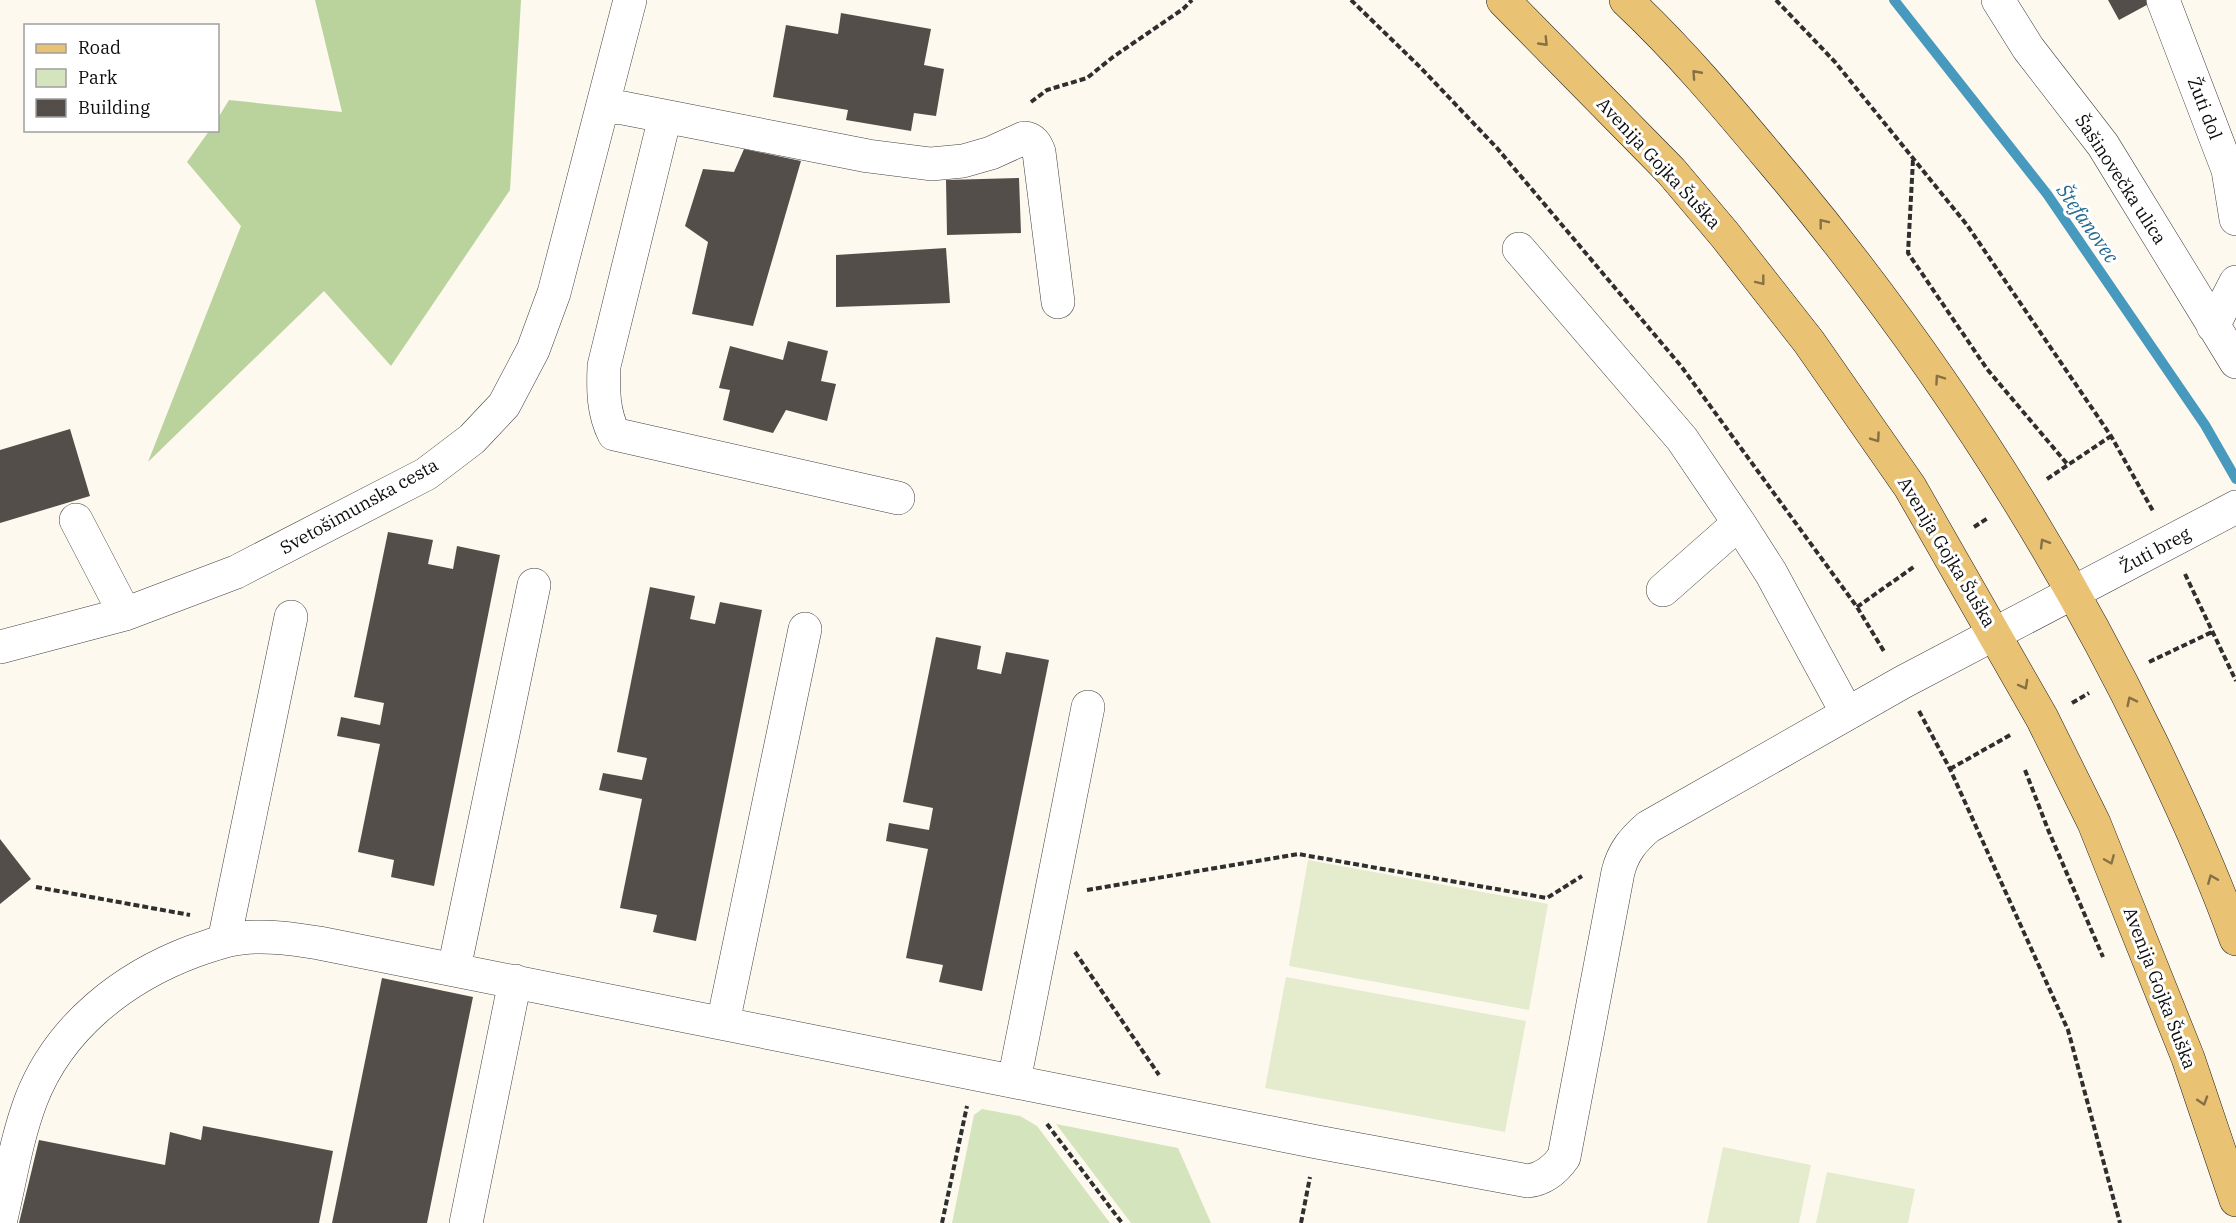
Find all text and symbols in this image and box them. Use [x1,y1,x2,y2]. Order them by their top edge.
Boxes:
legend [24,24,219,132]
one-way arrow [1537,34,1548,45]
text: Road [78,36,121,59]
text: Park [78,66,118,89]
one-way arrow [1693,70,1704,81]
street label: Žuti dol [2183,73,2227,143]
street label: Avenija Gojka Šuška [1592,92,1727,234]
text: Building [78,96,150,119]
street label: Šašinovečka ulica [2070,109,2173,249]
water label: Štefanovec [2050,177,2125,269]
one-way arrow [1819,218,1830,229]
one-way arrow [1753,274,1764,285]
one-way arrow [1935,375,1946,386]
one-way arrow [1869,431,1880,442]
street label: Svetošimunska cesta [276,453,442,559]
street label: Avenija Gojka Šuška [1893,472,2002,632]
street label: Žuti breg [2116,522,2195,578]
one-way arrow [2040,539,2051,549]
one-way arrow [2017,679,2028,689]
one-way arrow [2127,697,2139,708]
one-way arrow [2103,854,2115,865]
one-way arrow [2207,874,2219,885]
street label: Avenija Gojka Šuška [2119,903,2202,1072]
one-way arrow [2195,1095,2208,1106]

